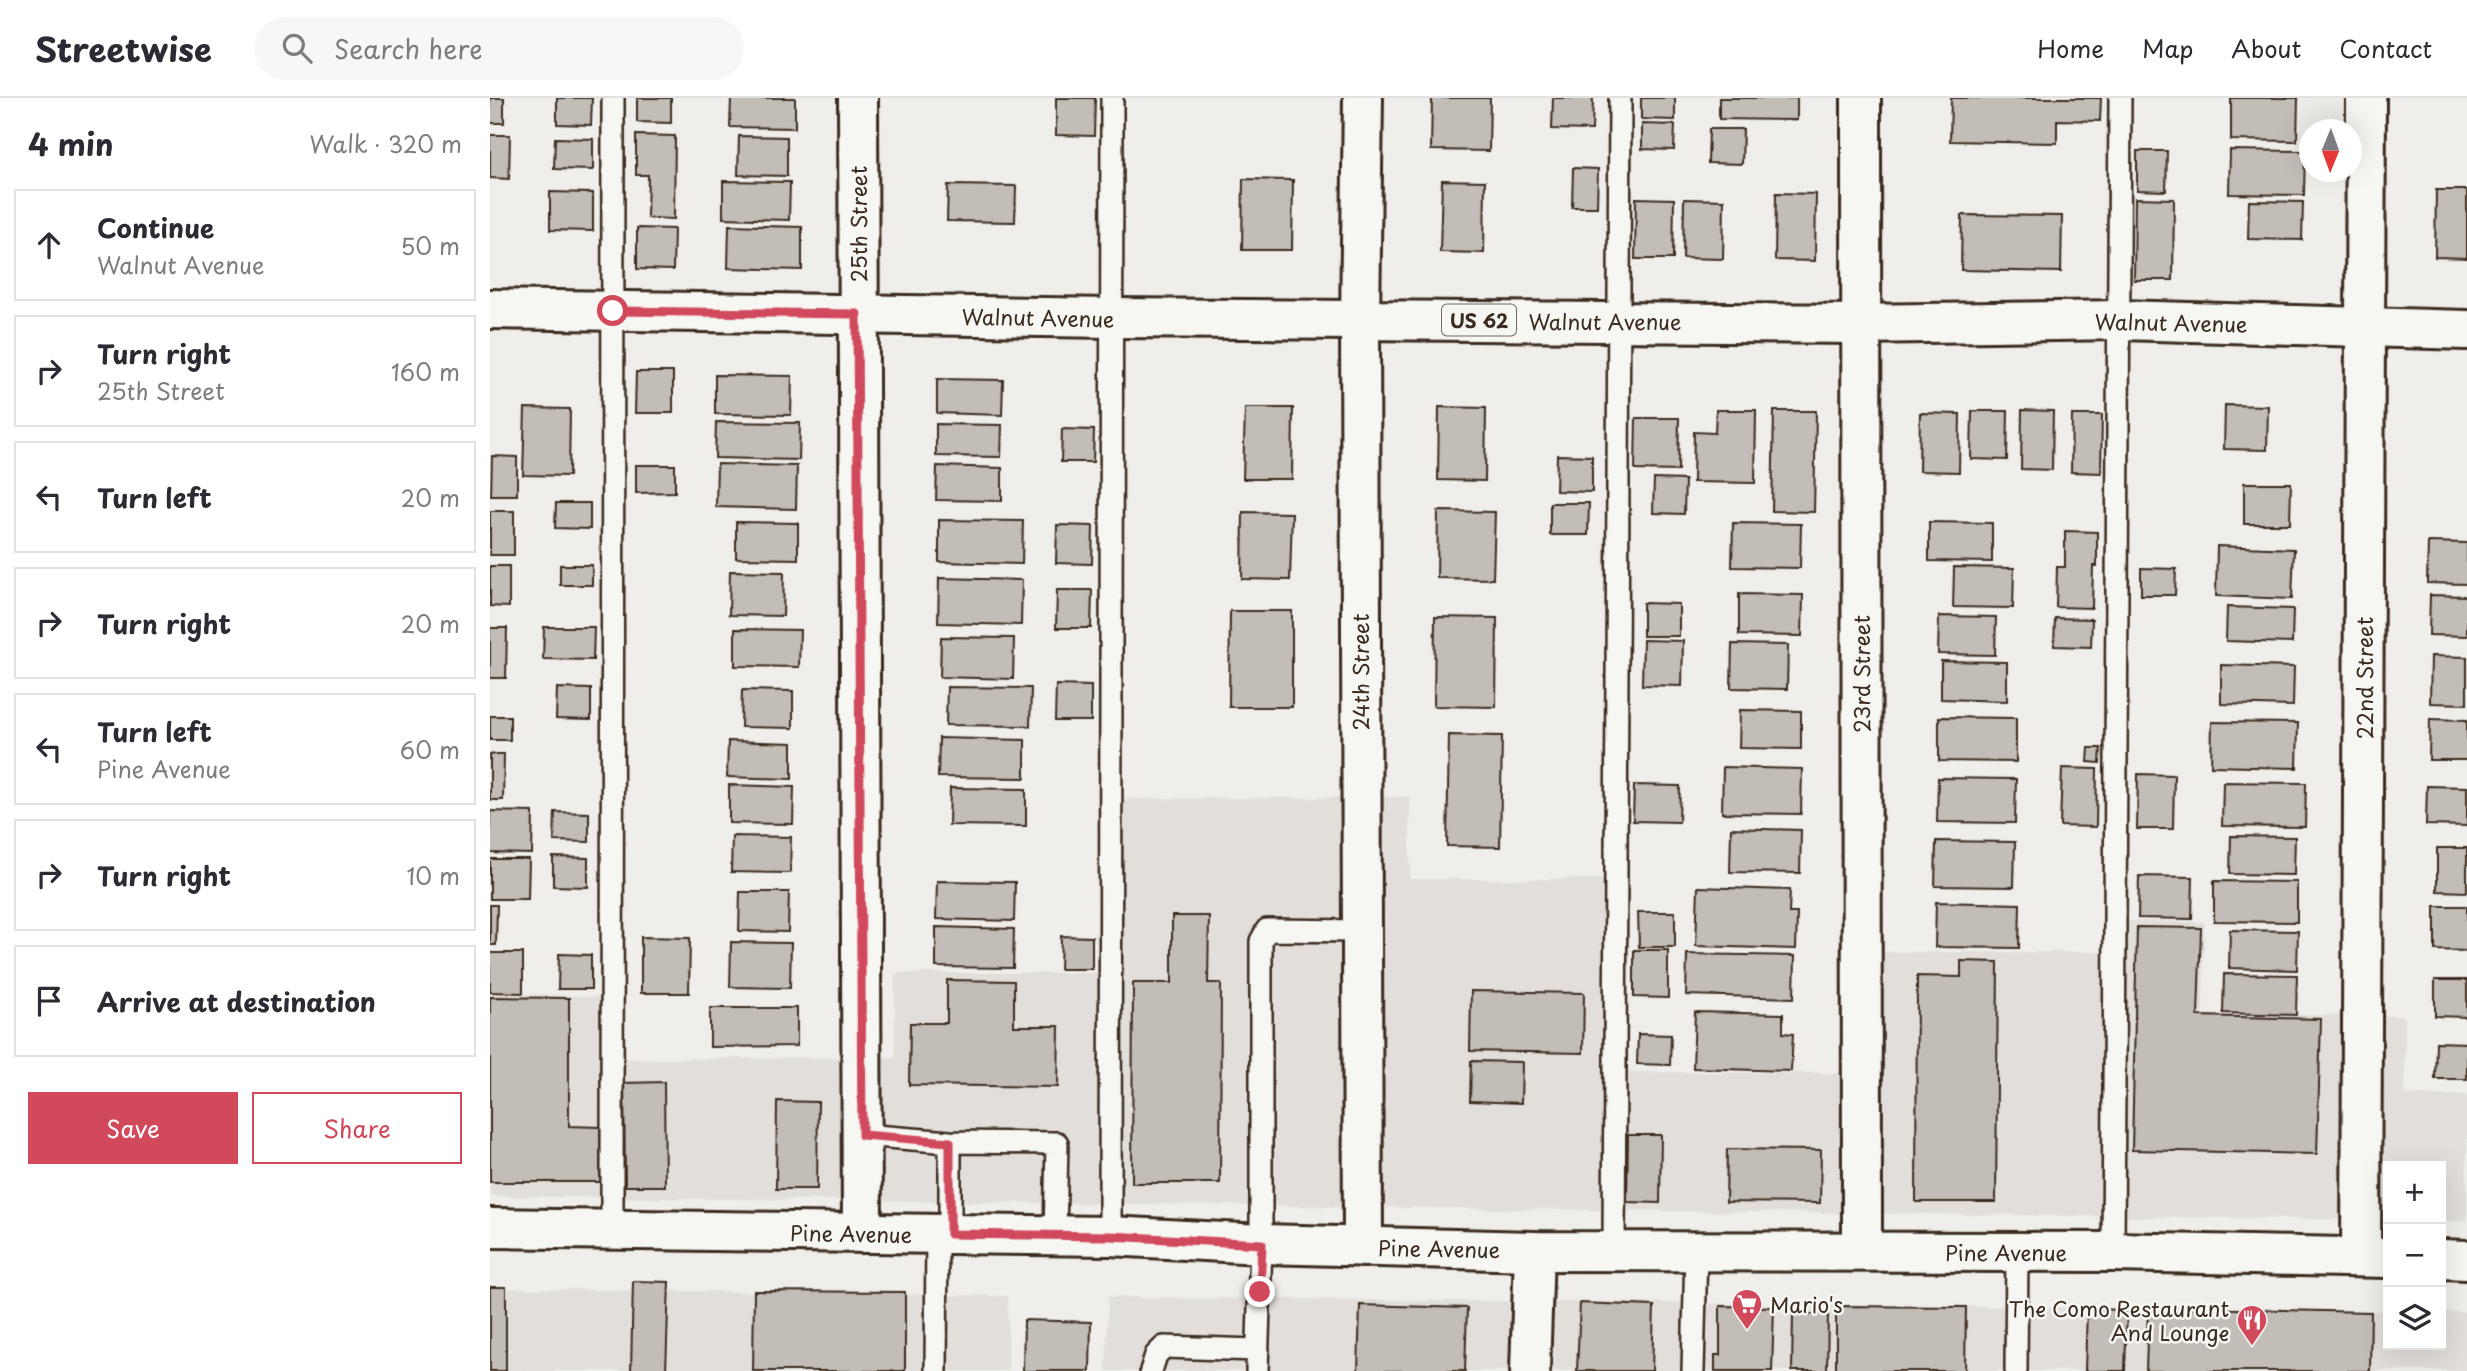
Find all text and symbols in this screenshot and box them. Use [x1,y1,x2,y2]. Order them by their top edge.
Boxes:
search box [254,17,744,80]
text: Streetwise [35,23,212,73]
icon: search [278,29,316,67]
text: Search here [334,29,483,68]
text: Home [2037,30,2104,66]
text: Map [2142,30,2193,66]
text: About [2231,30,2301,66]
text: Contact [2339,30,2432,66]
north arrow [2299,119,2362,182]
text: 4 min [28,121,114,166]
text: Walk · 320 m [309,126,462,161]
street label: 25th Street [842,166,874,282]
text: Continue [97,208,214,247]
icon: ahead [30,226,68,264]
text: 50 m [400,228,460,263]
text: Walnut Avenue [97,247,264,282]
route start [597,295,628,326]
street label: Walnut Avenue [961,300,1115,334]
road number: US 62 [1442,304,1516,336]
street label: Walnut Avenue [1529,305,1681,337]
street label: Walnut Avenue [2094,305,2248,339]
text: Turn right [97,334,231,373]
icon: right [30,352,68,390]
text: 160 m [391,354,460,389]
text: 25th Street [97,373,225,408]
icon: left [30,478,68,516]
text: Turn left [97,478,212,517]
text: 20 m [401,480,460,515]
icon: right [30,604,68,642]
text: Turn right [97,604,231,643]
text: 20 m [401,606,460,641]
street label: 24th Street [1344,614,1376,731]
street label: 23rd Street [1845,615,1877,733]
street label: 22nd Street [2348,617,2380,739]
text: Turn left [97,712,212,751]
icon: left [30,730,68,768]
text: 60 m [400,732,460,767]
text: Pine Avenue [97,751,231,786]
icon: right [30,856,68,894]
text: Turn right [97,856,231,895]
text: 10 m [406,858,460,893]
icon: arrive [30,982,68,1020]
text: Arrive at destination [97,982,376,1021]
button: Save [28,1092,238,1164]
button: Share [252,1092,462,1164]
map controls [2383,1161,2446,1350]
button: + [2383,1161,2446,1224]
street label: Pine Avenue [790,1216,912,1250]
button: − [2383,1224,2446,1287]
street label: Pine Avenue [1378,1231,1500,1265]
street label: Pine Avenue [1945,1236,2067,1268]
route end [1244,1276,1275,1307]
supermarket icon: Mario's [1730,1287,1764,1331]
button: layers [2383,1287,2446,1350]
place label: Mario's [1770,1288,1843,1320]
place label: The Como Restaurant And Lounge [2009,1292,2229,1348]
restaurant icon: The Como Restaurant And Lounge [2235,1303,2269,1347]

